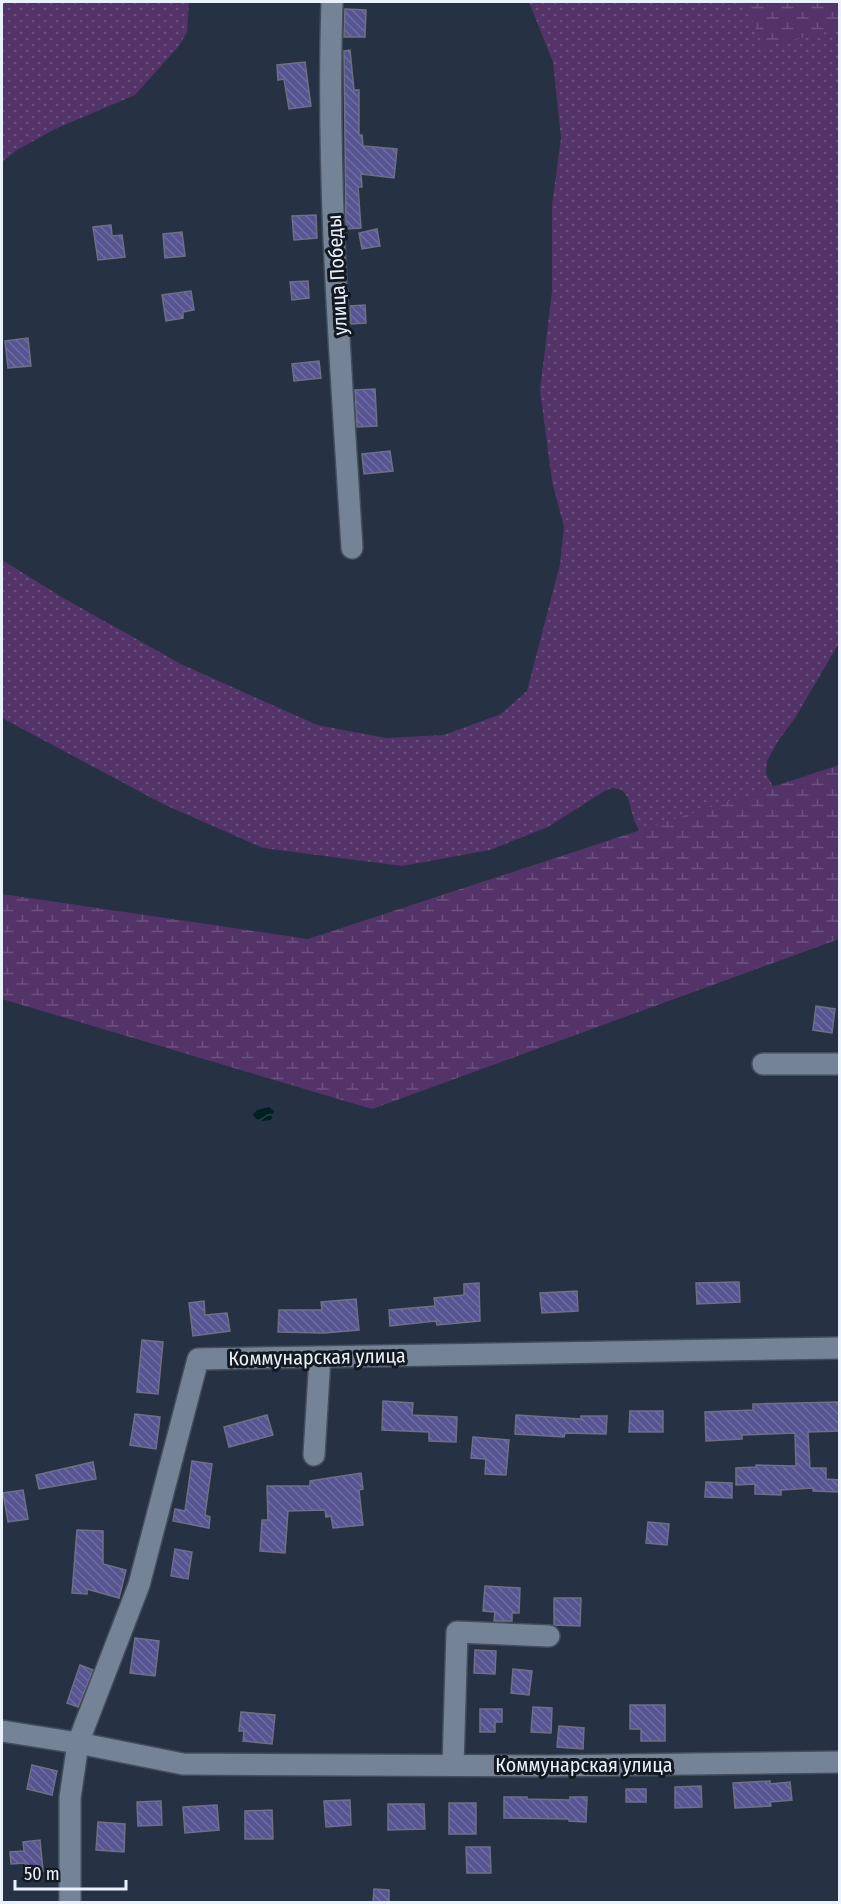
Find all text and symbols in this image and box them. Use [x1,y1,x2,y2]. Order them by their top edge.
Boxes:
street label: улица Победы [322,214,352,336]
street label: Коммунарская улица [228,1343,406,1371]
street label: Коммунарская улица [495,1753,673,1777]
scale bar [15,1853,126,1891]
text: 50 m [24,1863,60,1885]

